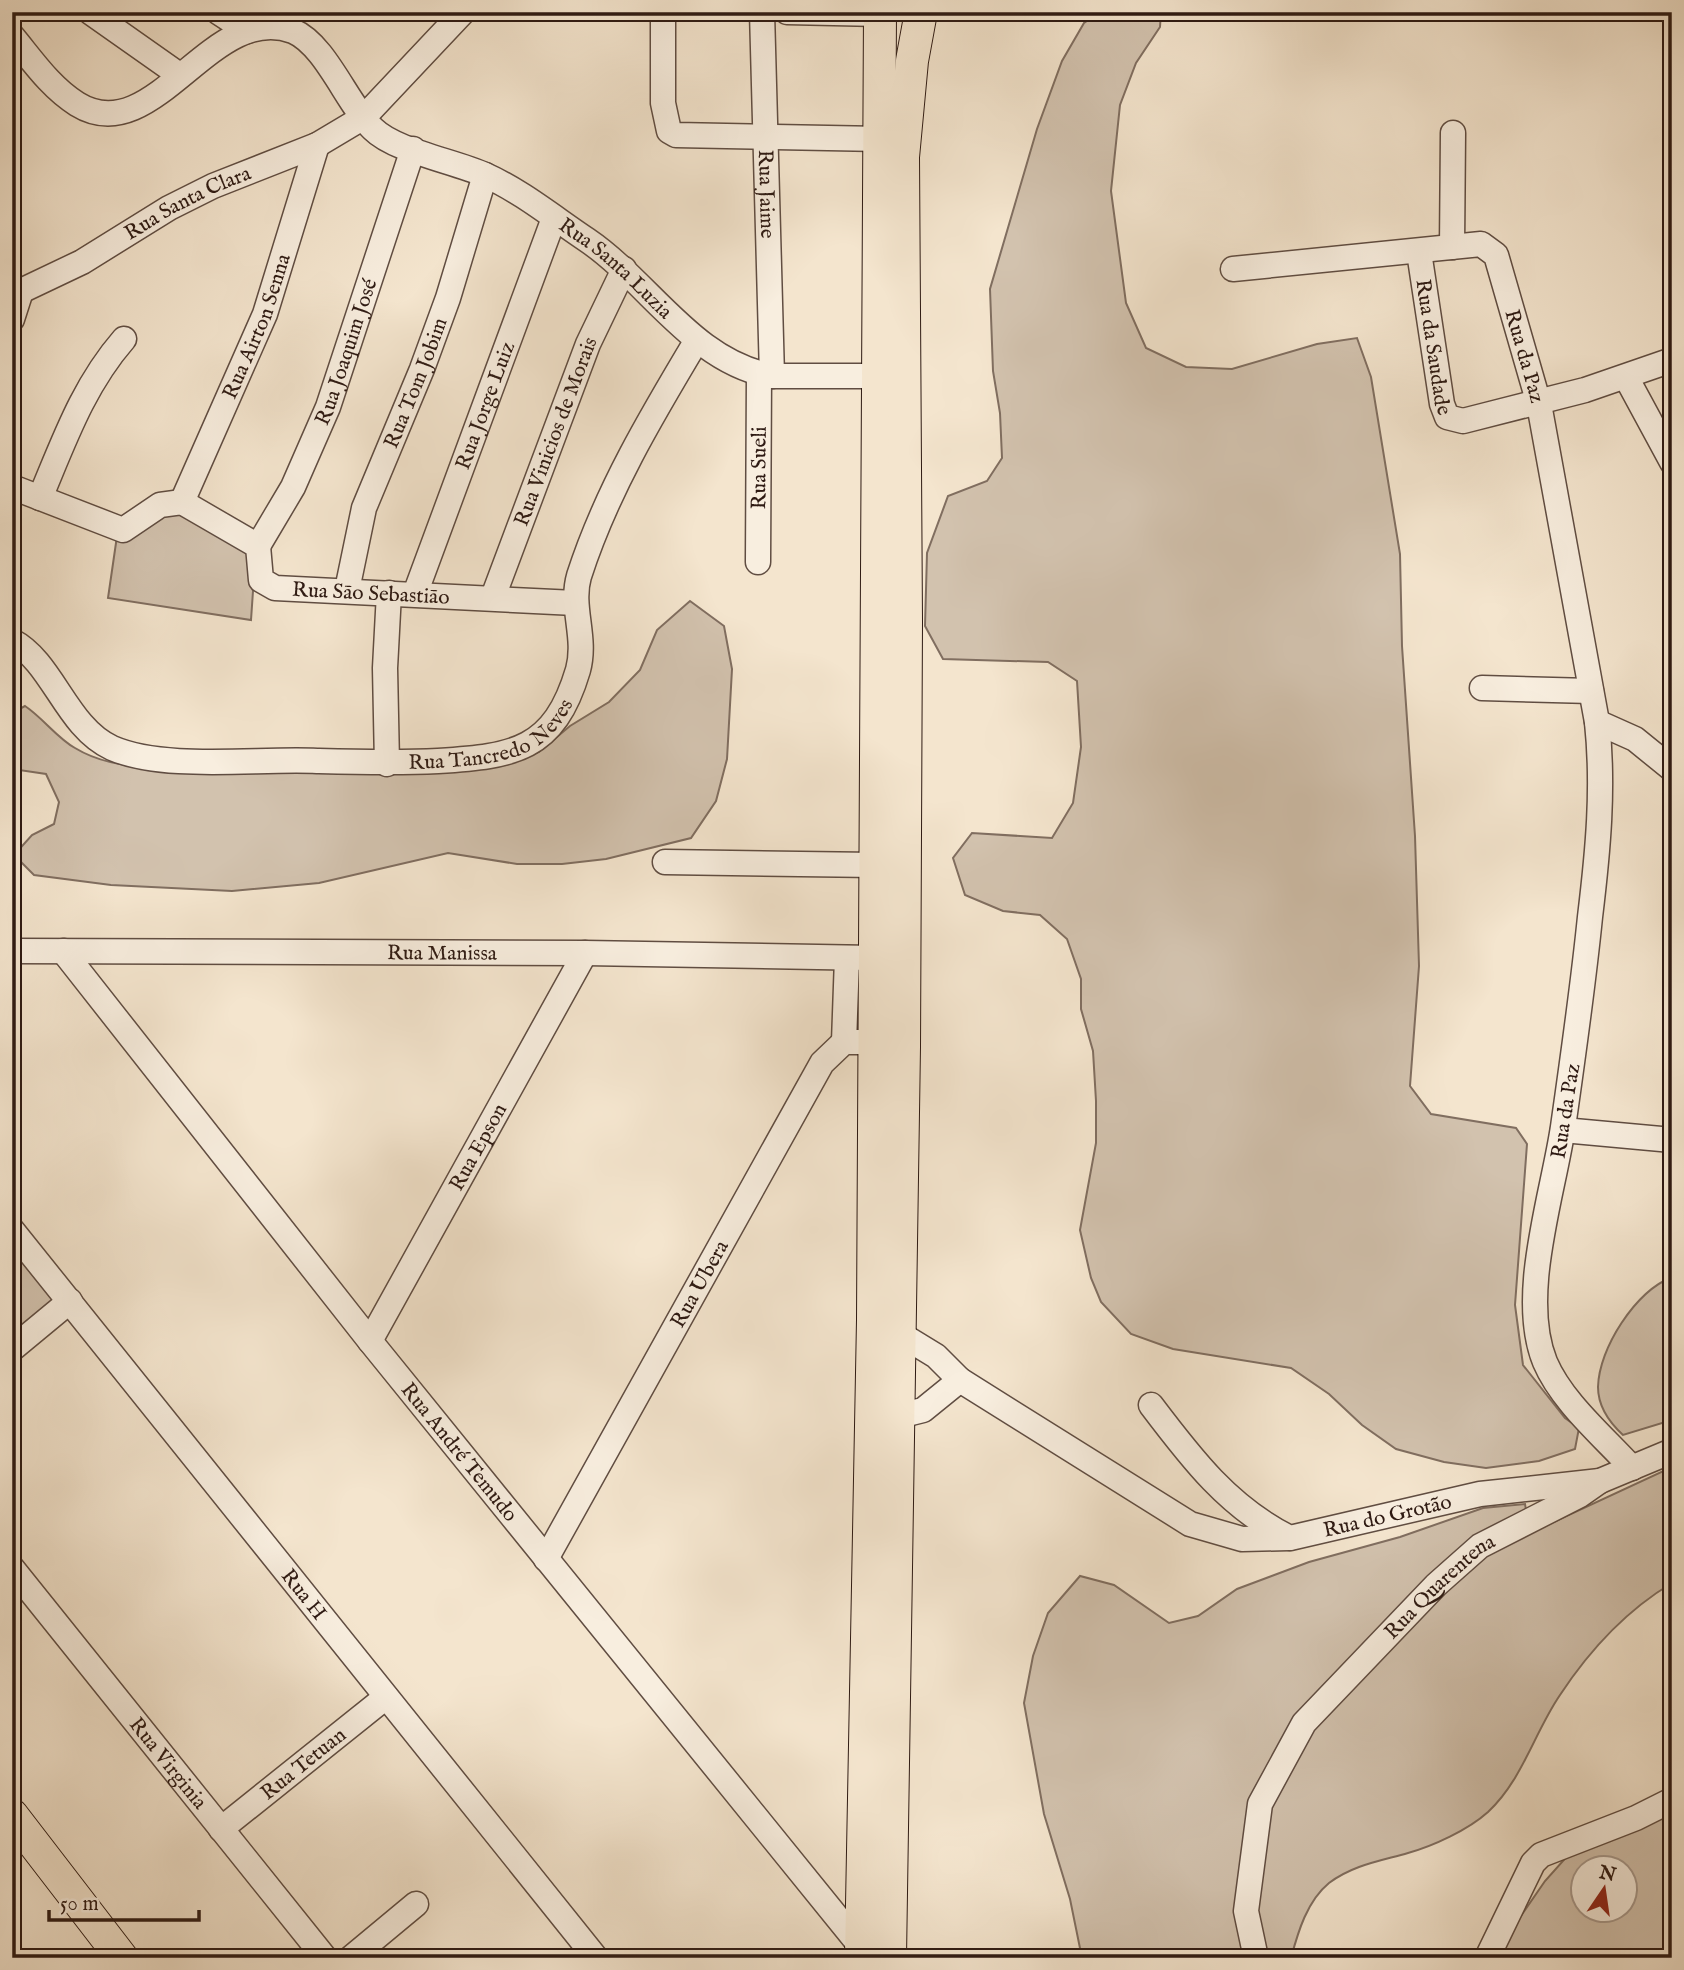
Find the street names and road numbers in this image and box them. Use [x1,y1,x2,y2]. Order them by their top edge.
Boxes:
street label: Rua Jaime [751,149,780,239]
street label: Rua Santa Clara [120,160,256,247]
street label: Rua Santa Luzia [553,212,678,326]
street label: Rua Airton Senna [217,250,298,404]
street label: Rua Joaquim José [310,275,384,430]
street label: Rua da Saudade [1408,277,1457,420]
street label: Rua da Paz [1497,307,1550,407]
street label: Rua Tom Jobim [378,314,455,453]
street label: Rua Vinicios de Morais [509,333,605,530]
street label: Rua Jorge Luiz [450,338,522,474]
street label: Rua Sueli [746,426,774,510]
street label: Rua Sāo Sebastiāo [291,577,450,612]
street label: Rua Tancredo Neves [408,695,580,777]
street label: Rua Manissa [387,940,498,968]
street label: Rua da Paz [1546,1061,1587,1161]
street label: Rua Epson [444,1099,514,1196]
street label: Rua Ubera [665,1235,736,1333]
street label: Rua André Temudo [394,1378,523,1528]
street label: Rua do Grotão [1321,1489,1454,1545]
street label: Rua Quarentena [1379,1528,1501,1646]
street label: Rua H [274,1564,332,1626]
street label: Rua Virginia [122,1712,213,1816]
street label: Rua Tetuan [256,1722,352,1807]

